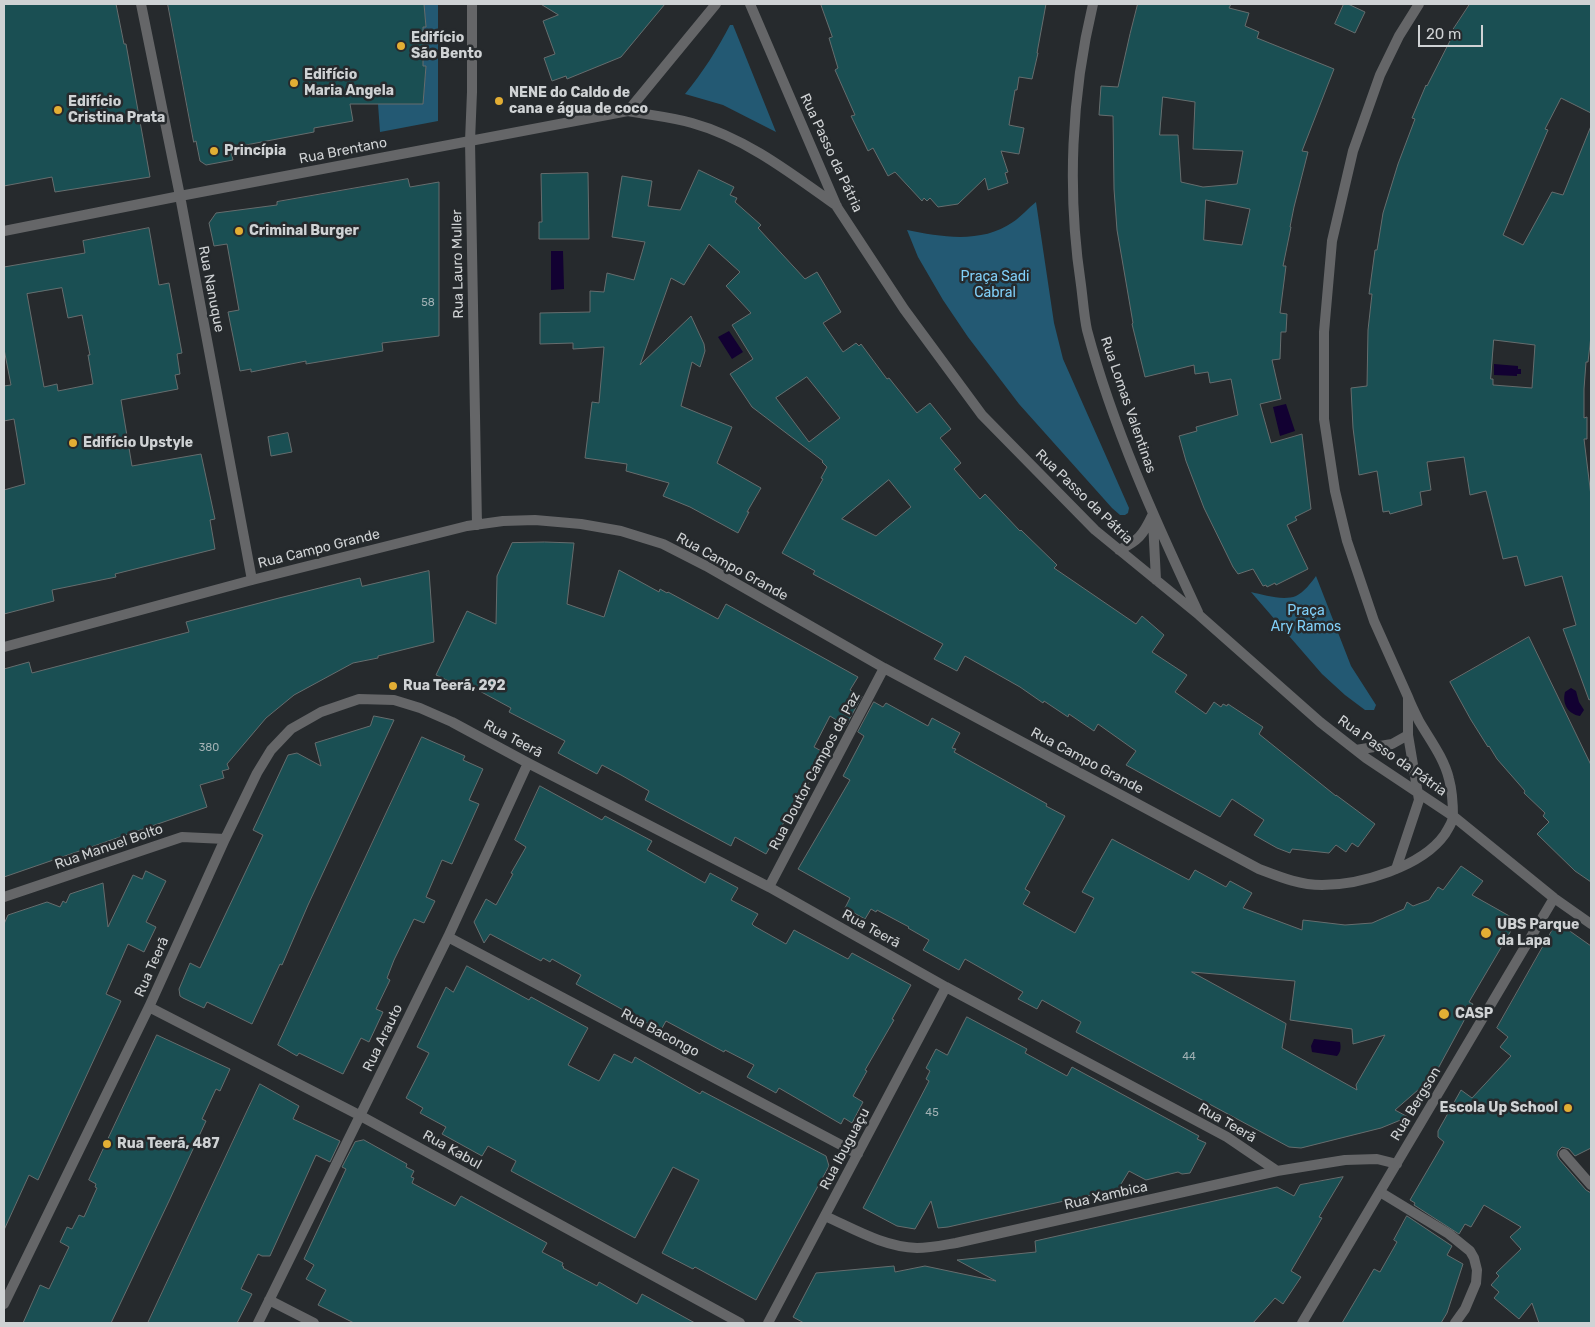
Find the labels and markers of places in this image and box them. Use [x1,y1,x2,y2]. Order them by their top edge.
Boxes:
place label: Edifício São Bento [411,30,482,62]
marker: Edifício São Bento [395,40,407,52]
place label: Edifício Maria Angela [304,67,394,100]
marker: Edifício Maria Angela [288,77,300,89]
place label: NENE do Caldo de cana e água de coco [509,85,648,118]
place label: Edifício Cristina Prata [68,94,165,126]
marker: NENE do Caldo de cana e água de coco [493,95,505,107]
marker: Edifício Cristina Prata [52,104,64,116]
place label: Princípia [224,143,286,159]
marker: Princípia [208,145,220,157]
place label: Criminal Burger [249,223,359,239]
marker: Criminal Burger [233,225,245,237]
place label: Edifício Upstyle [83,435,193,451]
marker: Edifício Upstyle [67,437,79,449]
place label: Rua Teerã, 292 [403,678,506,694]
marker: Rua Teerã, 292 [387,680,399,692]
place label: UBS Parque da Lapa [1497,917,1579,950]
marker: UBS Parque da Lapa [1479,926,1493,940]
place label: CASP [1455,1006,1493,1022]
marker: CASP [1437,1007,1451,1021]
place label: Escola Up School [1440,1100,1558,1116]
marker: Escola Up School [1562,1102,1574,1114]
place label: Rua Teerã, 487 [117,1136,220,1152]
marker: Rua Teerã, 487 [101,1138,113,1150]

